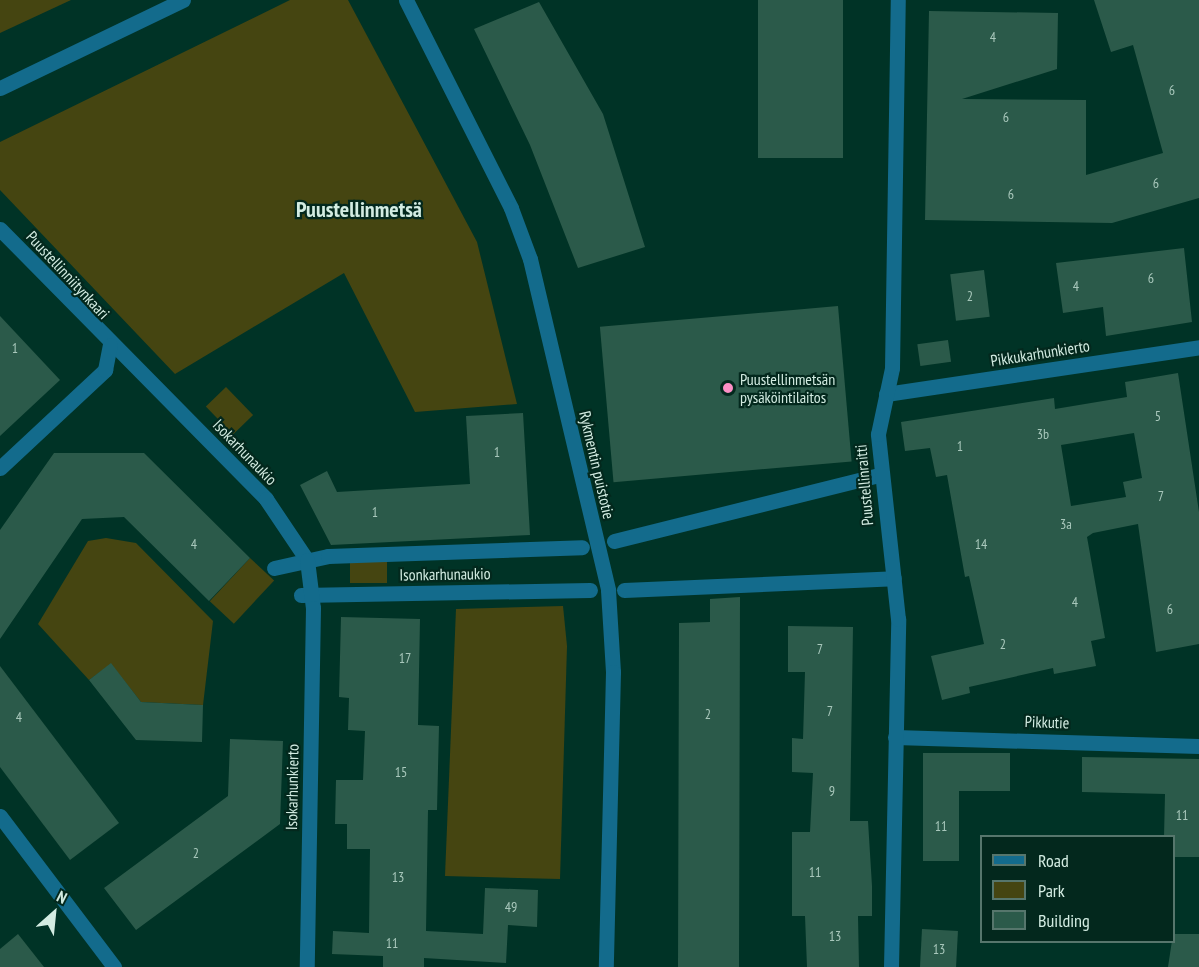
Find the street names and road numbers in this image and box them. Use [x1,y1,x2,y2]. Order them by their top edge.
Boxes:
street label: Puustellinniitynkaari [22,227,114,323]
street label: Pikkukarhunkierto [989,336,1091,370]
street label: Rykmentin puistotie [575,409,619,521]
street label: Isokarhunaukio [209,415,281,489]
street label: Puustellinraitti [851,444,877,526]
street label: Isonkarhunaukio [399,564,491,584]
street label: Pikkutie [1024,712,1070,732]
street label: Isokarhunkierto [282,744,302,830]

